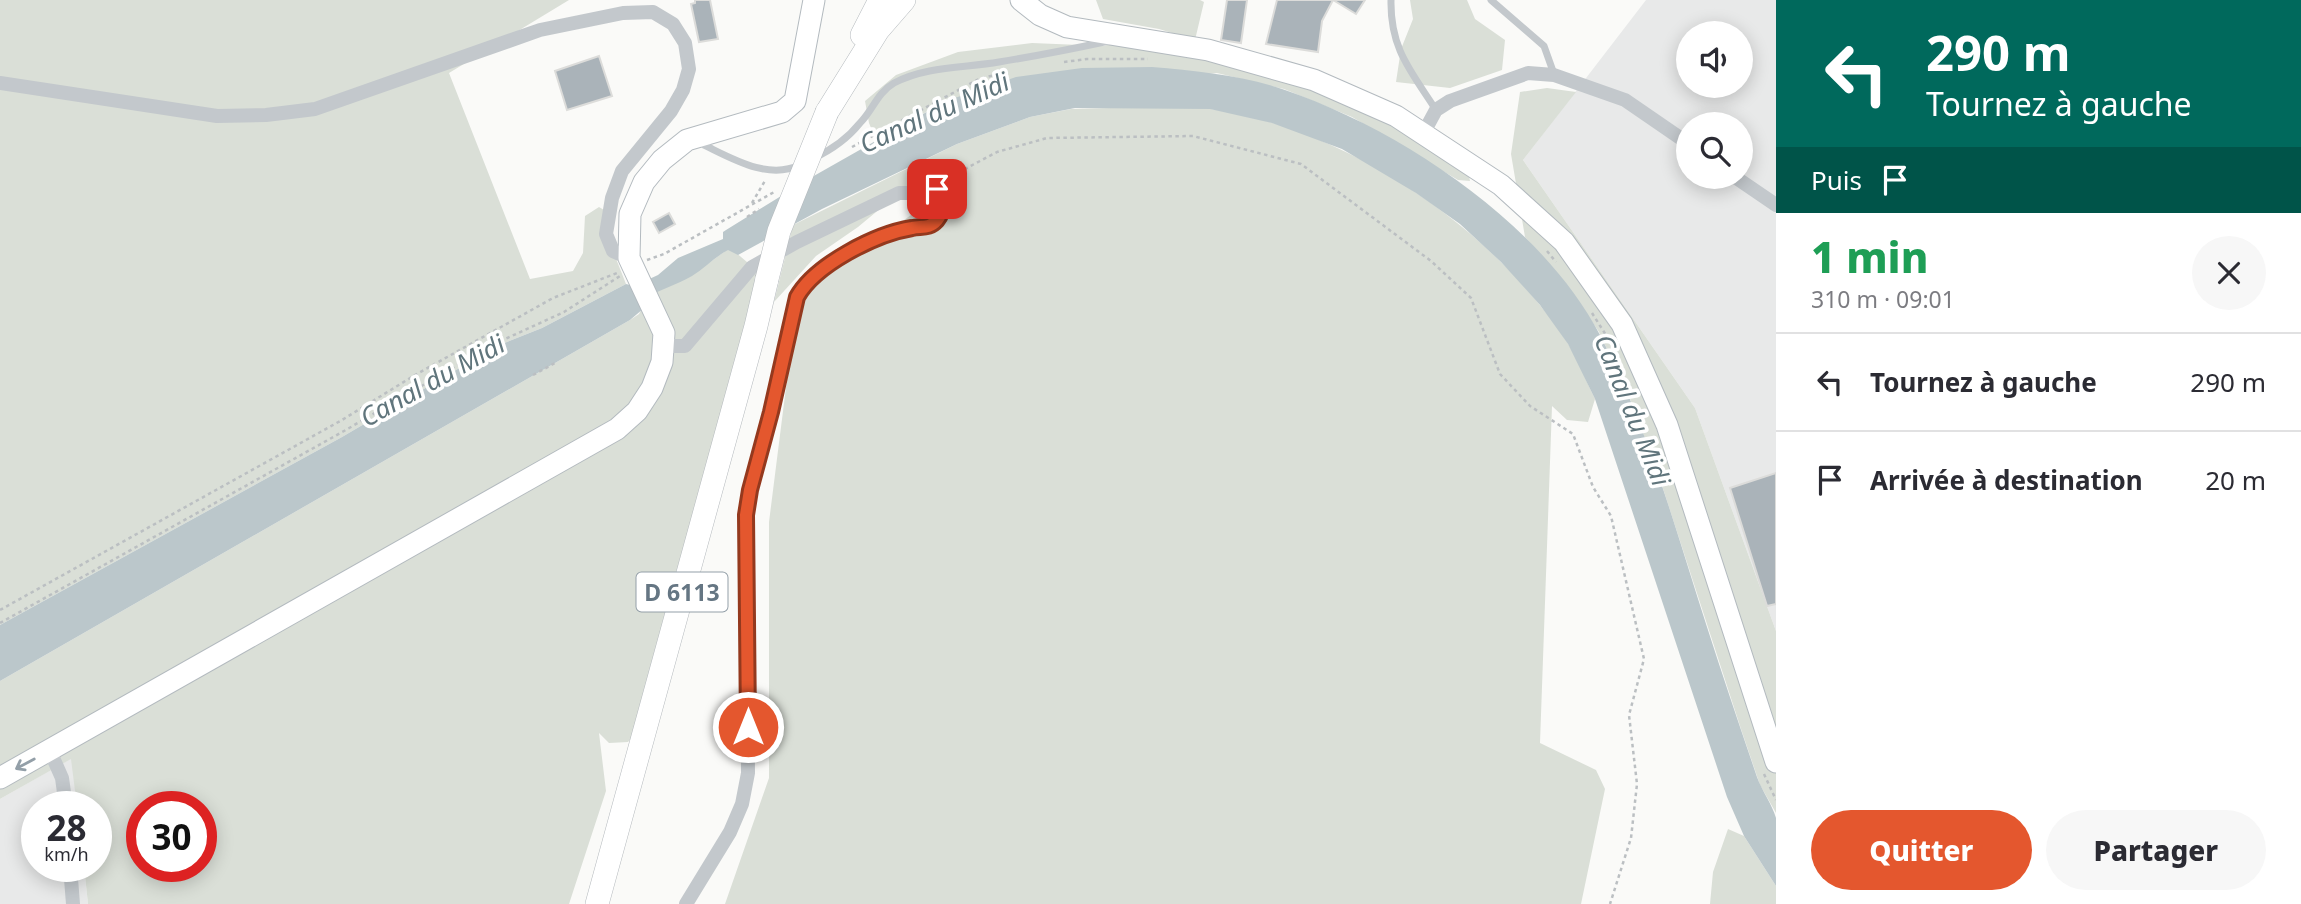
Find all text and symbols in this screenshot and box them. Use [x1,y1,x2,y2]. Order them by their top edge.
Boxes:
text: 290 m [1926,19,2071,85]
map controls [1676,21,1753,189]
button: sound [1676,21,1753,98]
icon: left [1811,28,1902,119]
water label: Canal du Midi [853,62,1016,161]
text: Tournez à gauche [1926,82,2192,125]
button: search [1676,112,1753,189]
pin [907,159,967,219]
icon: arrive [1876,161,1914,199]
text: Puis [1811,162,1862,198]
icon: arrive [918,170,956,208]
text: 1 min [1811,228,1928,285]
button: close [2192,236,2266,310]
text: 310 m · 09:01 [1811,283,1955,315]
water label: Canal du Midi [353,325,512,435]
water label: Canal du Midi [1586,329,1680,492]
icon: left [1811,363,1849,401]
text: Tournez à gauche [1870,364,2097,400]
text: 290 m [2190,364,2266,400]
icon: arrive [1811,461,1849,499]
text: Arrivée à destination [1870,462,2143,498]
text: 20 m [2205,462,2266,498]
road number: D 6113 [636,572,728,612]
position arrow [711,690,785,764]
one-way arrow [15,758,36,772]
speed limit sign: 30 [126,791,217,882]
text: 28 [46,804,87,851]
button: Quitter [1811,810,2032,890]
button: Partager [2046,810,2266,890]
text: km/h [44,842,89,866]

